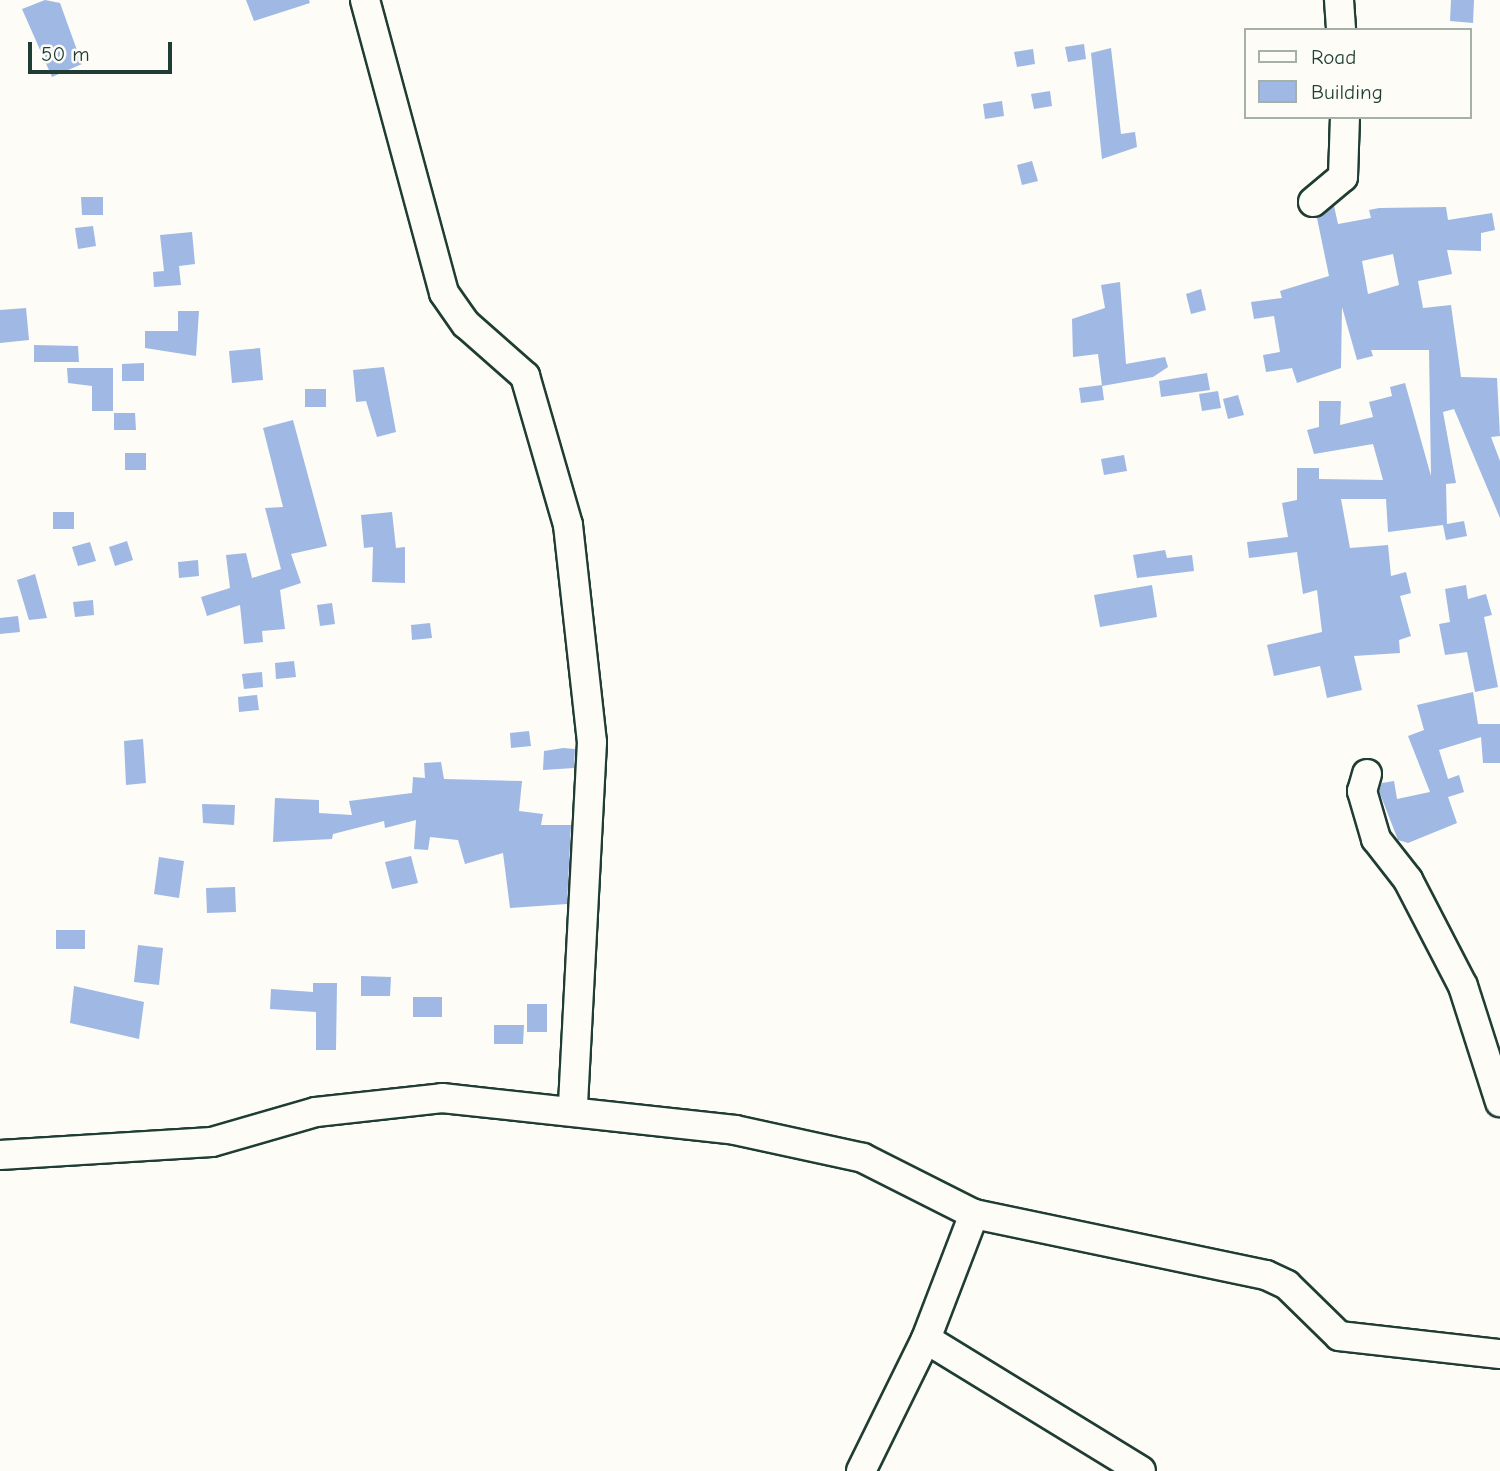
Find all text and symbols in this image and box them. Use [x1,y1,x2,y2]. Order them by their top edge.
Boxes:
scale bar [32,28,175,72]
legend [1244,28,1472,119]
text: 50 m [41,42,90,66]
text: Road [1311,45,1356,69]
text: Building [1311,80,1383,104]

